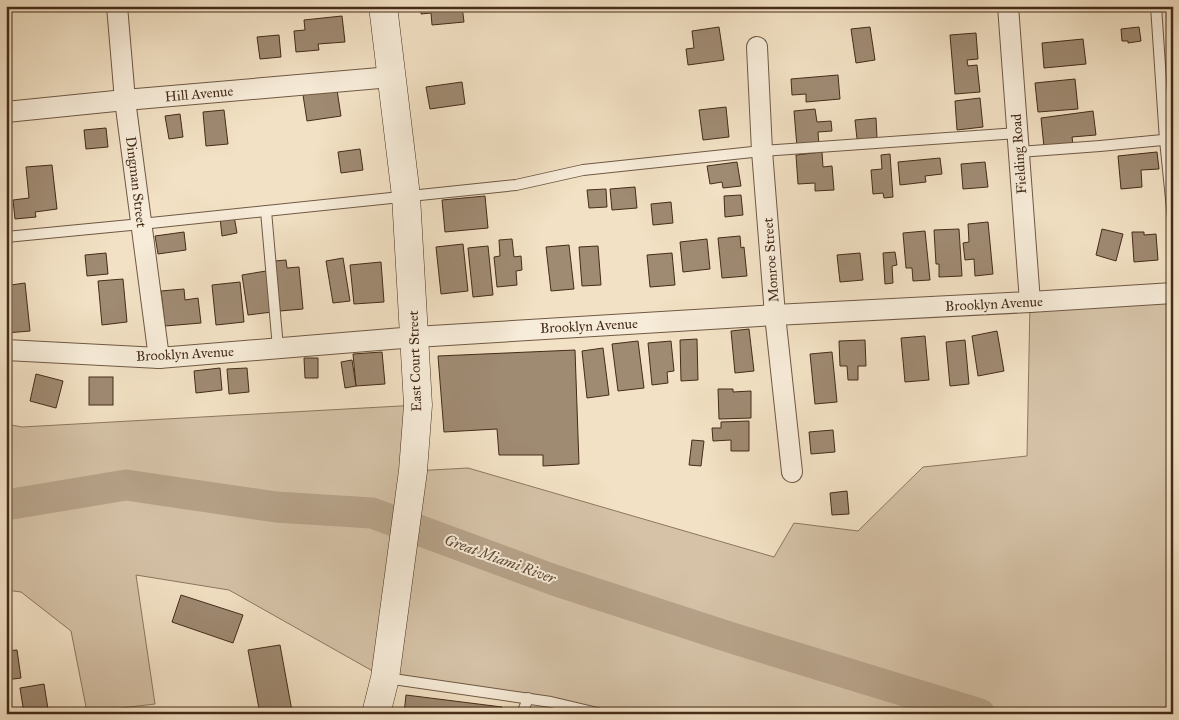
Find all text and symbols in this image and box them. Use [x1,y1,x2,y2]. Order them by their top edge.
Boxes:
street label: Hill Avenue [164,83,234,105]
street label: Fielding Road [1008,113,1030,195]
street label: Dingman Street [122,135,150,229]
street label: Monroe Street [760,217,782,303]
street label: Brooklyn Avenue [945,293,1043,315]
street label: East Court Street [405,310,425,412]
street label: Brooklyn Avenue [540,315,638,337]
street label: Brooklyn Avenue [136,343,234,365]
water label: Great Miami River [442,530,559,588]

